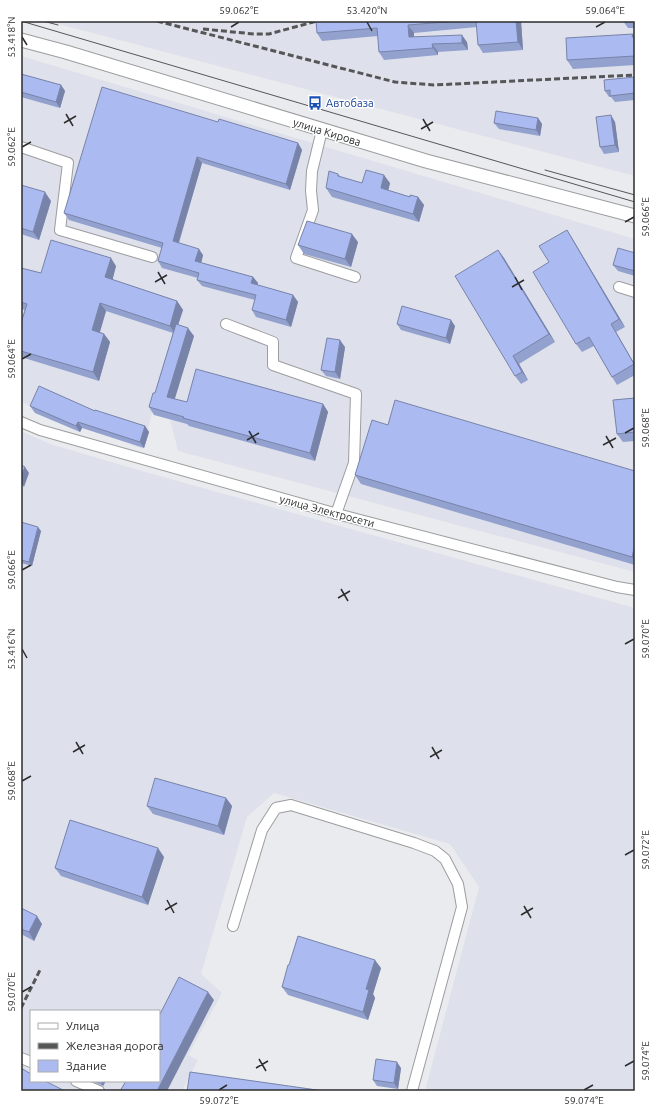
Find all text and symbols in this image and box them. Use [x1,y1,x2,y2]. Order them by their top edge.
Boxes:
text: 59.062°E [219,5,259,16]
text: 53.420°N [346,5,388,16]
text: 59.064°E [585,5,625,16]
text: 53.418°N [6,16,17,58]
bus stop icon: Автобаза [307,95,323,111]
place label: Автобаза [326,97,374,109]
street label: улица Кирова [292,116,362,148]
text: 59.062°E [6,127,17,167]
text: 59.066°E [640,197,651,237]
text: 59.064°E [6,339,17,379]
text: 59.068°E [640,408,651,448]
street label: улица Электросети [278,493,376,529]
text: 59.066°E [6,550,17,590]
text: 59.070°E [640,619,651,659]
text: 53.416°N [6,628,17,670]
text: 59.068°E [6,761,17,801]
text: 59.072°E [640,830,651,870]
text: 59.070°E [6,972,17,1012]
legend [30,1010,160,1082]
text: Улица [66,1019,99,1032]
text: Железная дорога [66,1039,164,1052]
text: 59.074°E [640,1041,651,1081]
text: Здание [66,1059,107,1072]
text: 59.072°E [199,1095,239,1106]
text: 59.074°E [564,1095,604,1106]

